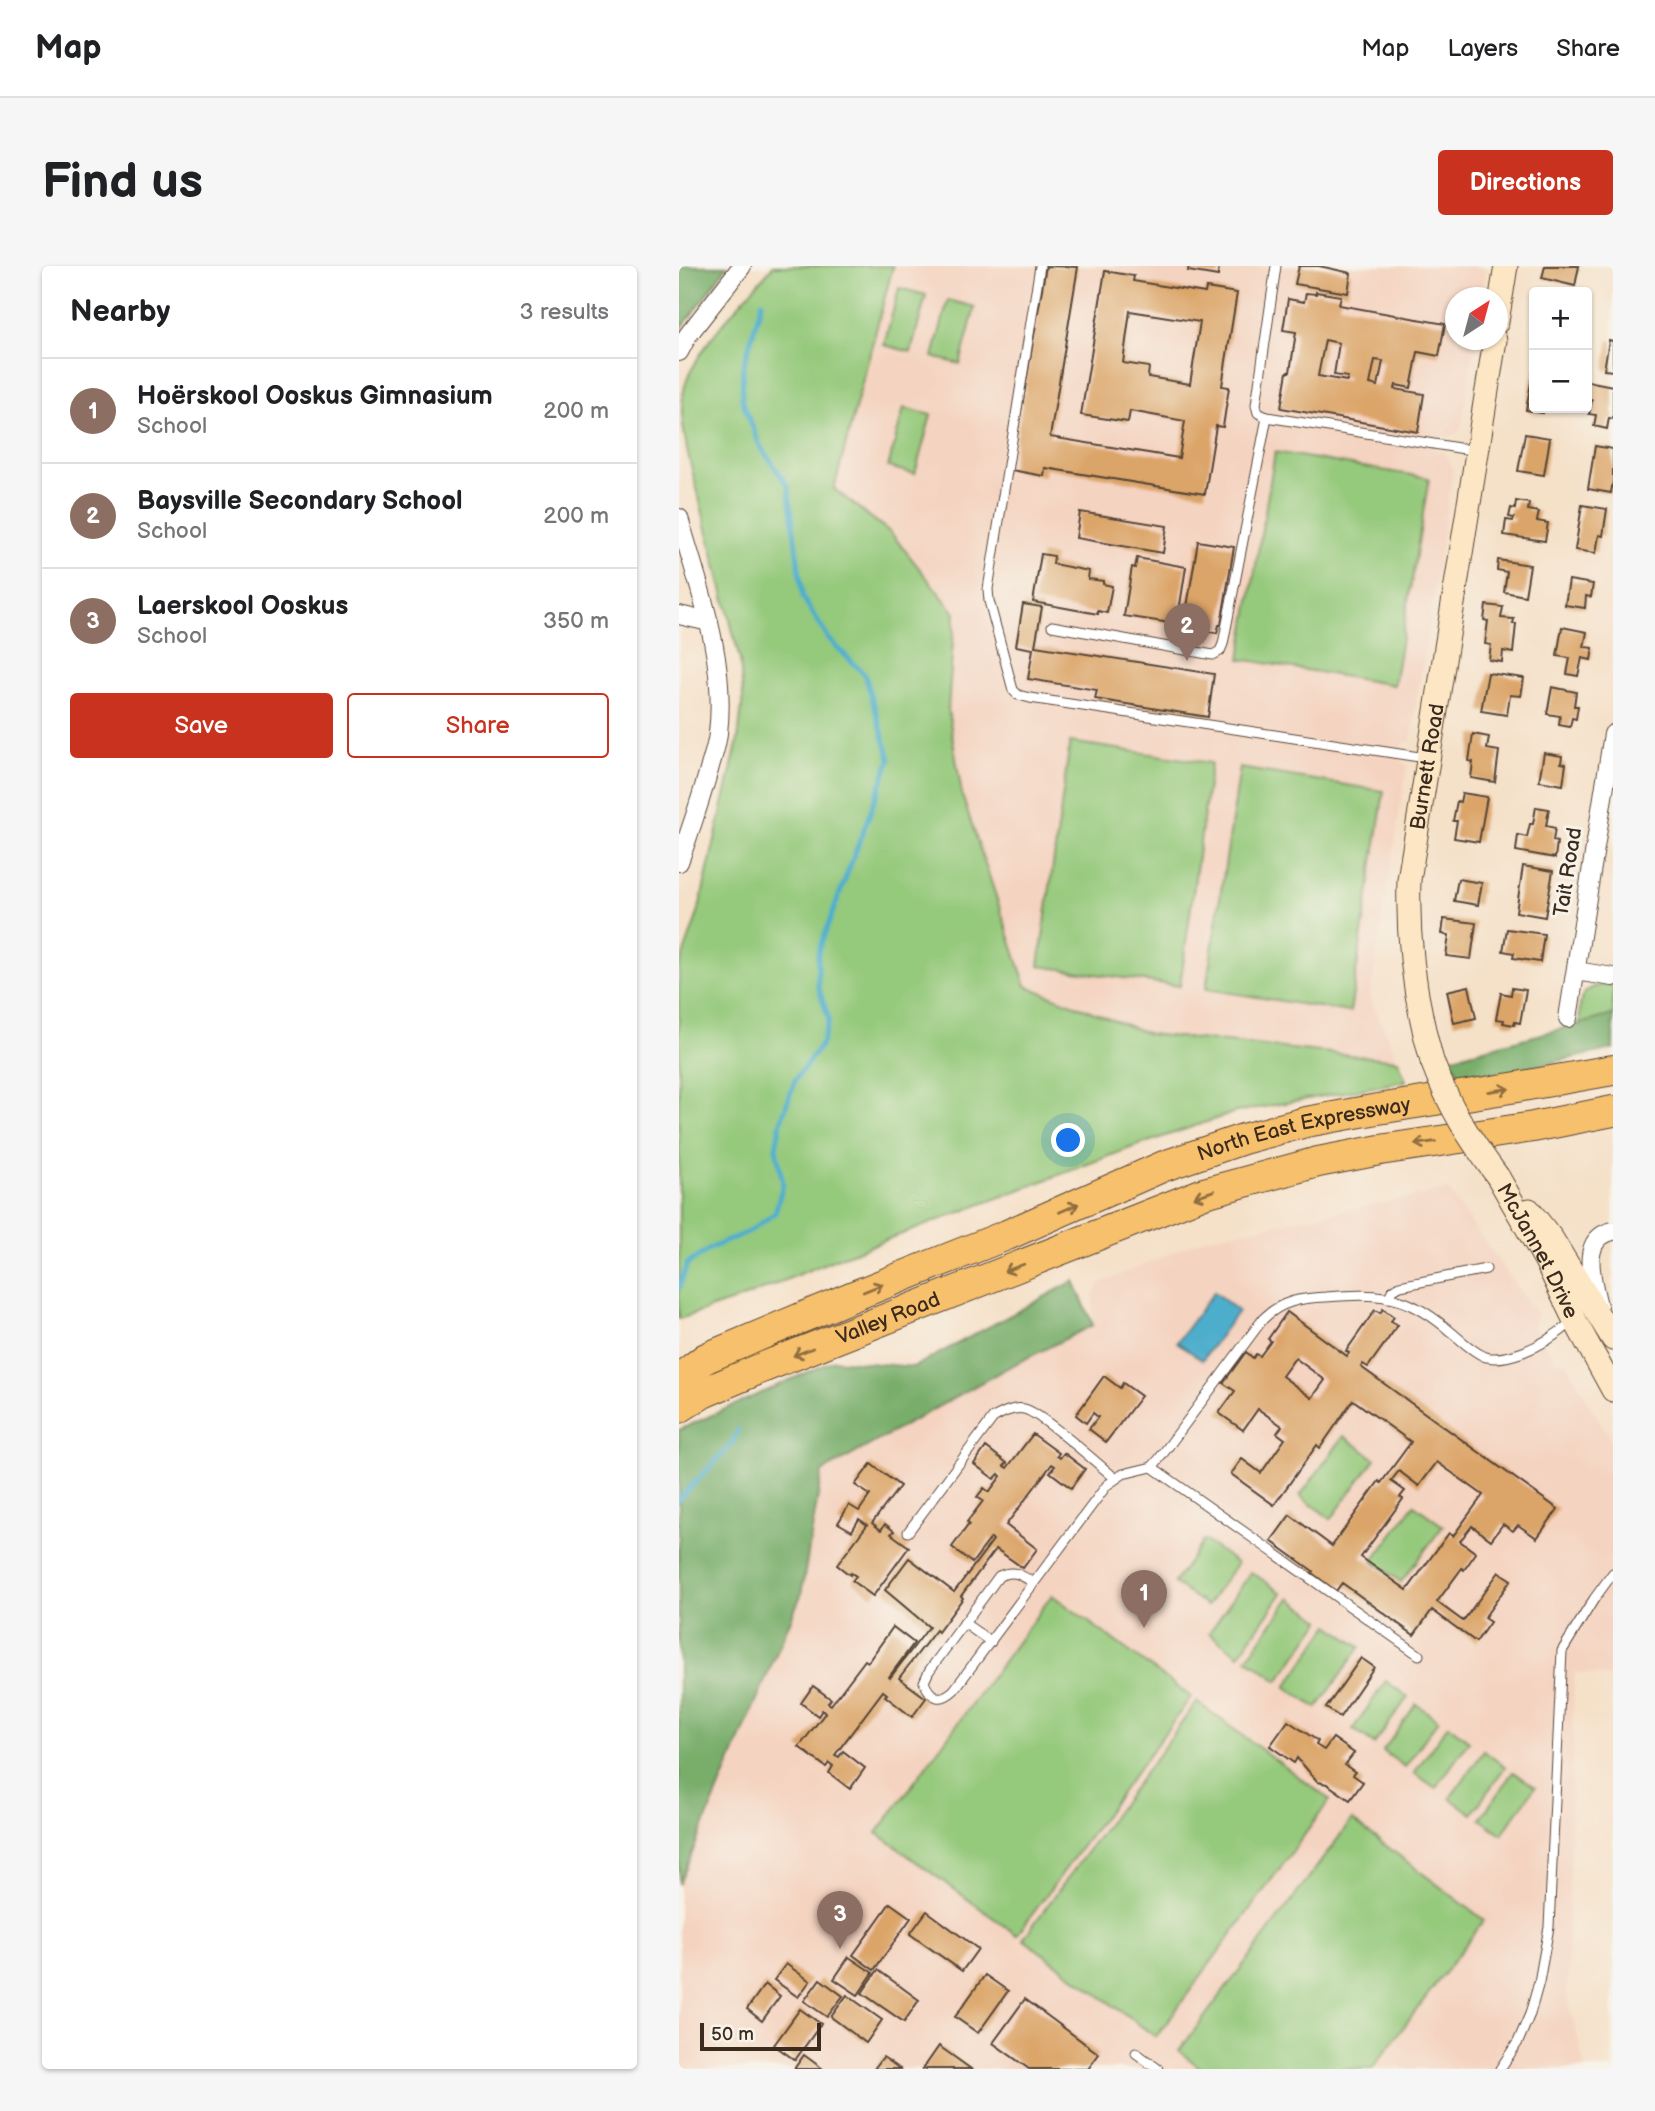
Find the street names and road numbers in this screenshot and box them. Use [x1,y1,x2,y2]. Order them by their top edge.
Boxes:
street label: Burnett Road [1405,702,1449,831]
street label: Tait Road [1549,826,1587,918]
street label: North East Expressway [1194,1091,1413,1166]
street label: McJannet Drive [1492,1179,1584,1322]
street label: Valley Road [833,1286,943,1350]

